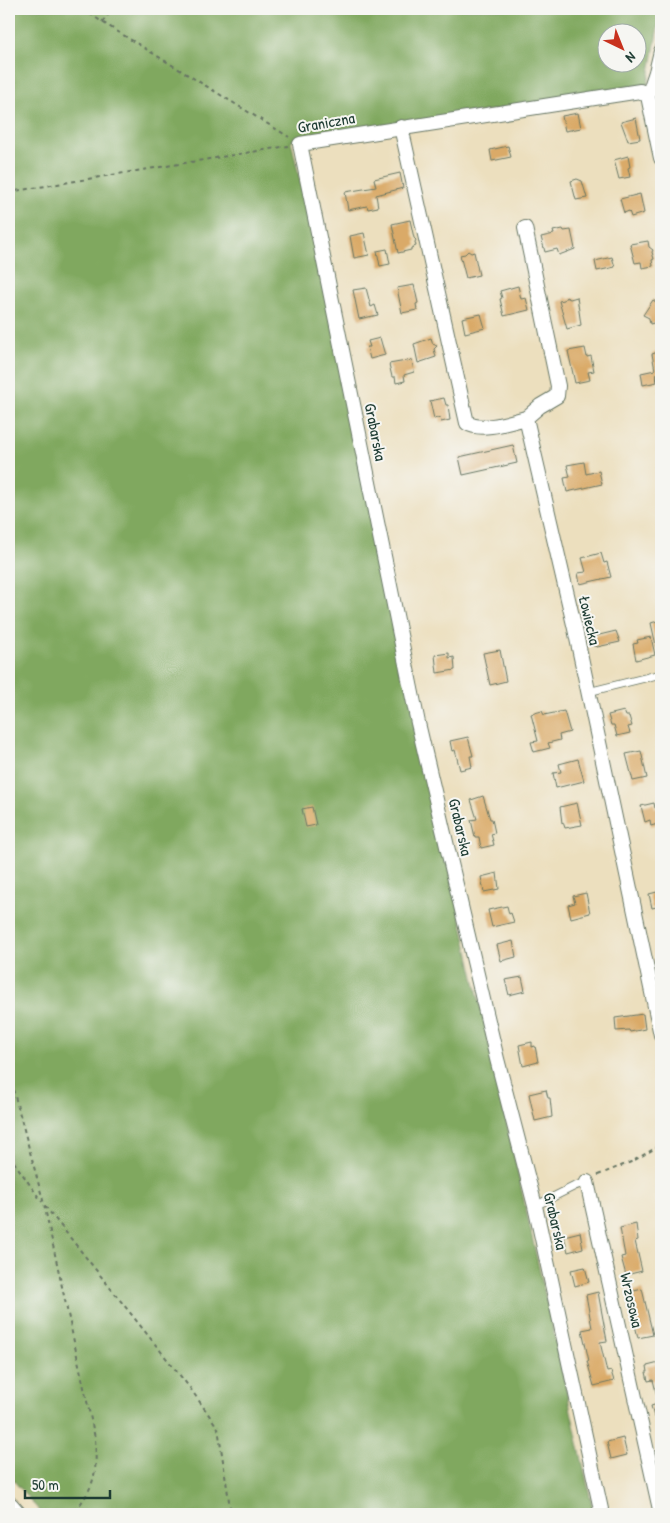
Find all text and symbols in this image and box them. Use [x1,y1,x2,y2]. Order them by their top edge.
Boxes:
north arrow [598,22,648,72]
text: N [622,48,640,68]
street label: Graniczna [296,106,356,138]
street label: Grabarska [360,401,392,463]
street label: Łowiecka [574,593,606,647]
street label: Grabarska [444,796,478,858]
street label: Grabarska [539,1190,573,1252]
street label: Wrzosowa [615,1270,649,1330]
scale bar [25,1468,110,1500]
text: 50 m [32,1474,59,1495]

